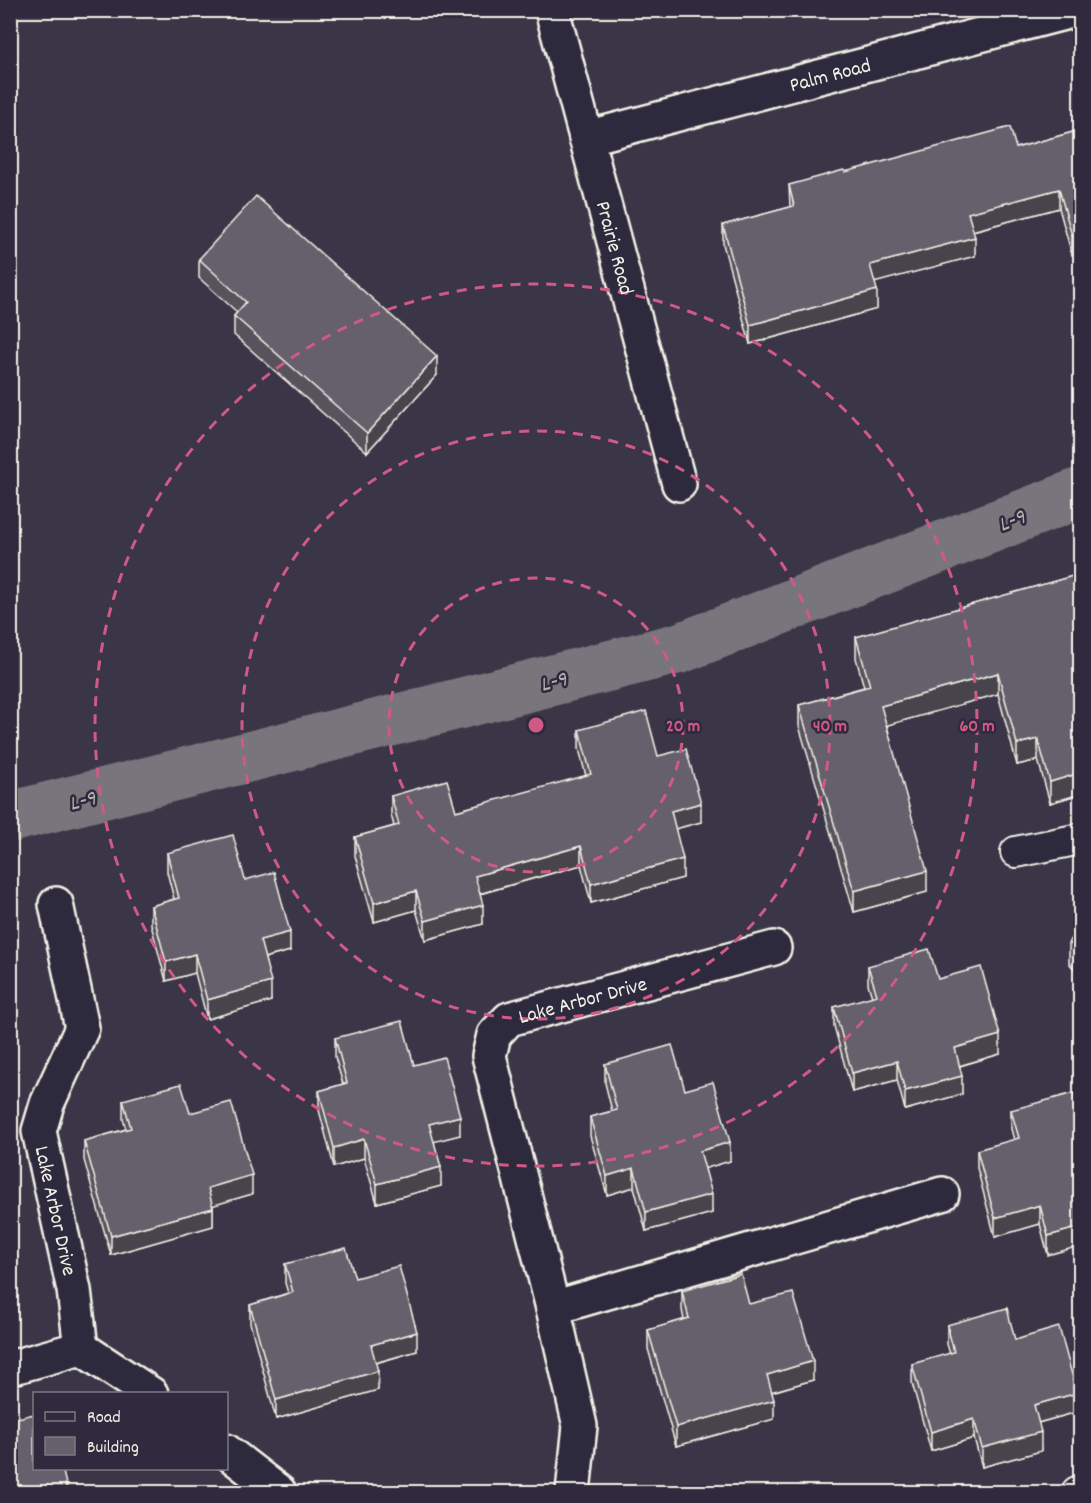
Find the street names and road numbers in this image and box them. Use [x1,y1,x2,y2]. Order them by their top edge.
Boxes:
street label: Palm Road [787,52,874,102]
street label: Prairie Road [586,198,640,299]
street label: Lake Arbor Drive [516,971,651,1034]
street label: Lake Arbor Drive [25,1144,82,1279]

